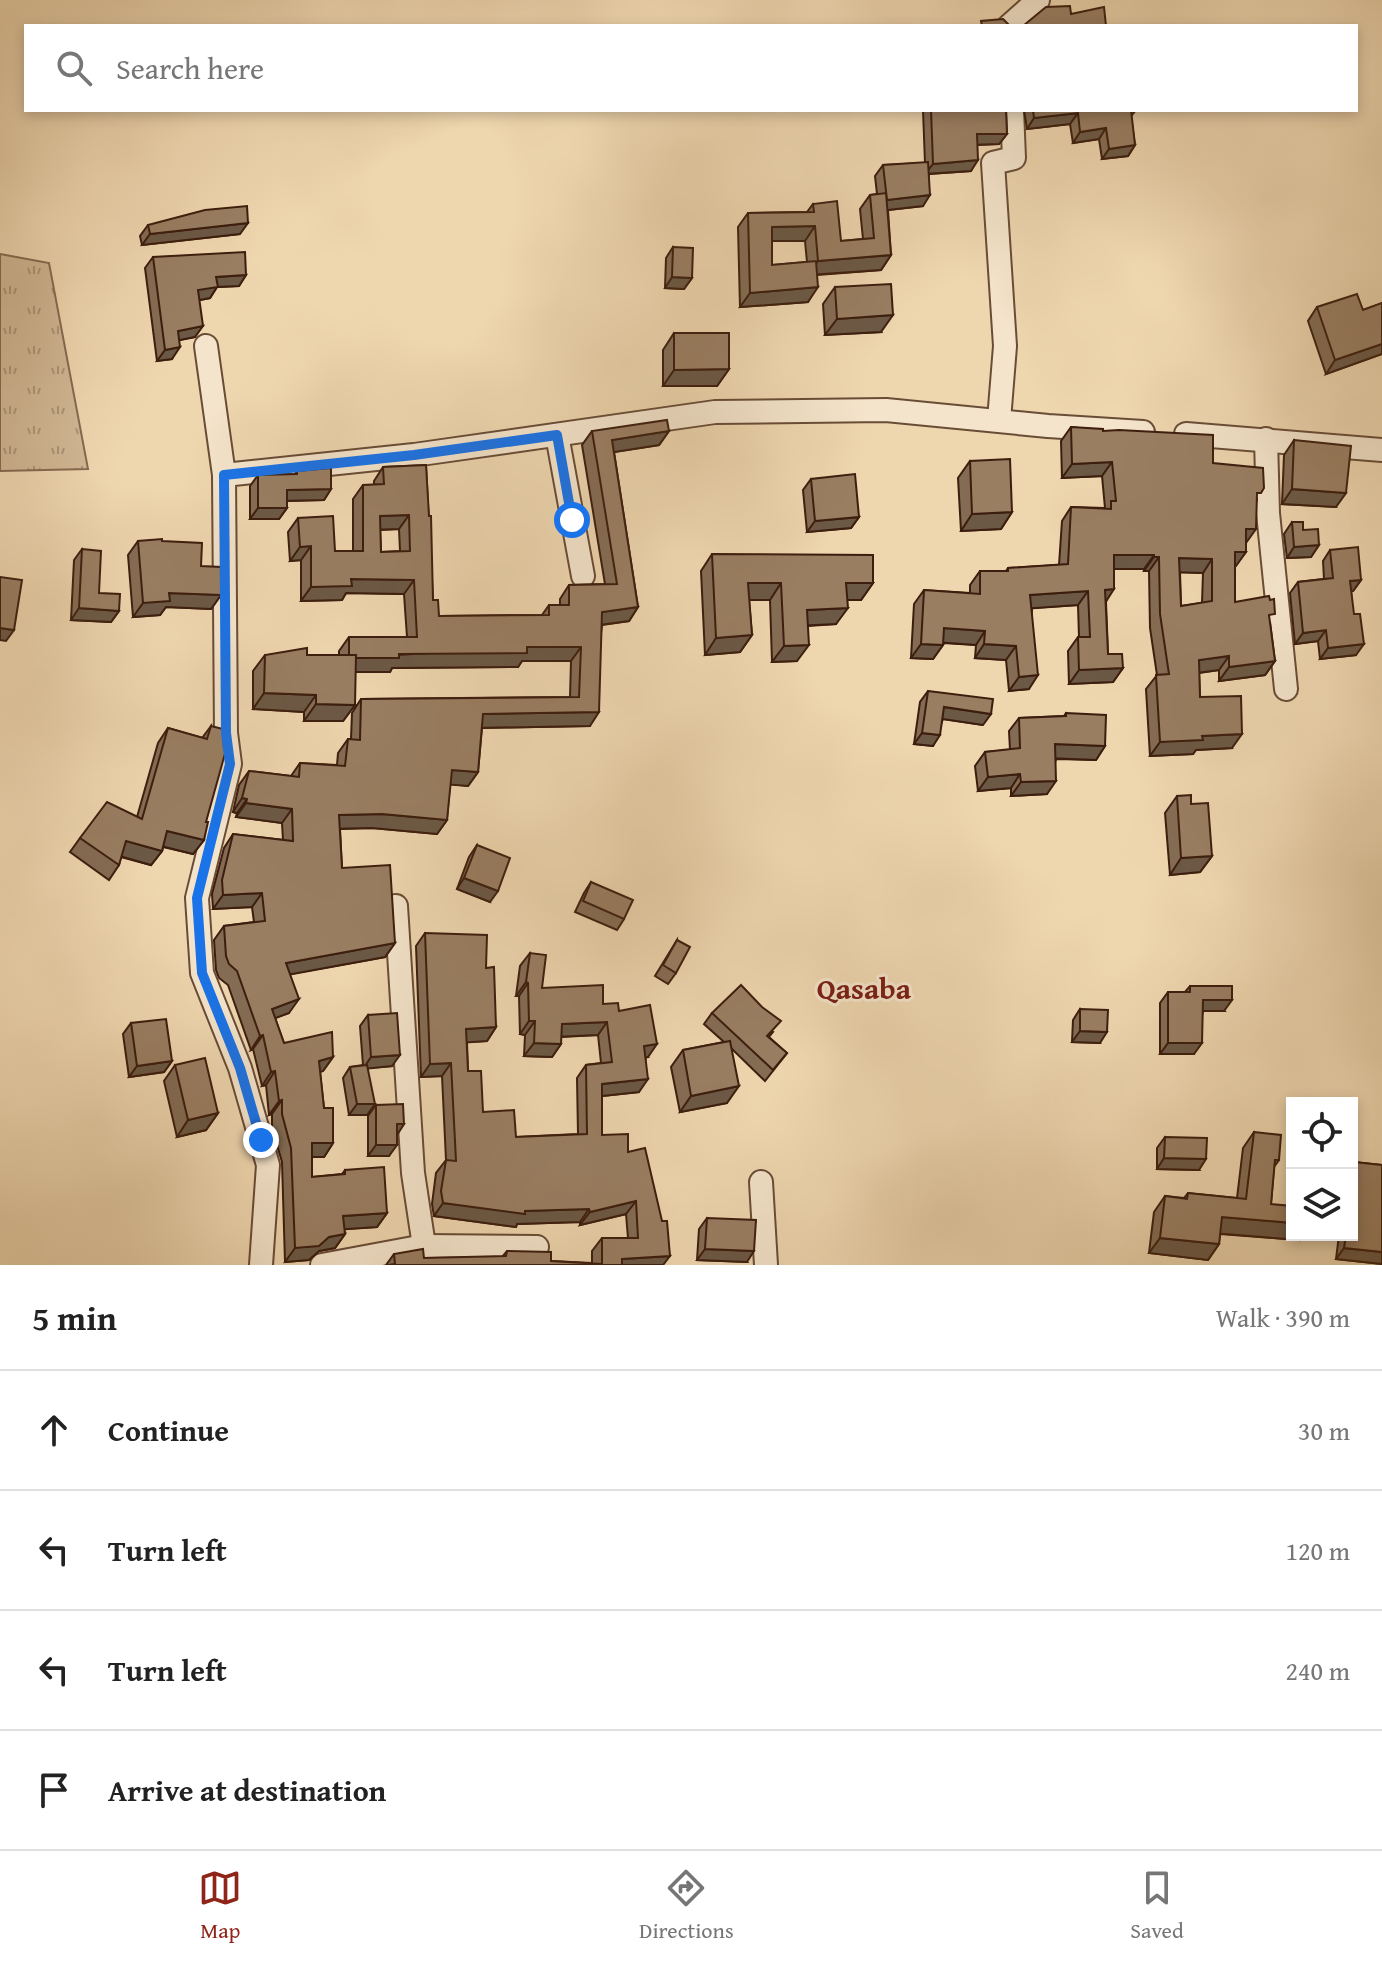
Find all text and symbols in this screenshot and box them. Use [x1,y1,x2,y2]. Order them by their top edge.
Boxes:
search box [24,24,1358,112]
icon: search [52,46,96,90]
text: Search here [116,46,264,90]
route start [554,502,590,538]
district label: Qasaba [817,966,912,1010]
map controls [1286,1097,1358,1241]
button: locate [1286,1097,1358,1169]
route end [243,1122,279,1158]
button: layers [1286,1169,1358,1241]
text: 5 min [32,1293,117,1342]
text: Walk · 390 m [1216,1298,1350,1337]
icon: ahead [32,1408,76,1452]
text: Continue [108,1408,229,1452]
text: 30 m [1298,1411,1350,1450]
icon: left [32,1528,76,1572]
text: Turn left [108,1528,227,1572]
text: 120 m [1285,1531,1350,1570]
icon: left [32,1648,76,1692]
text: Turn left [108,1648,227,1692]
text: 240 m [1285,1651,1350,1690]
icon: arrive [32,1768,76,1812]
text: Arrive at destination [108,1768,386,1812]
tab: Map [198,1866,242,1946]
tab: Directions [639,1866,734,1946]
tab: Saved [1130,1866,1184,1946]

